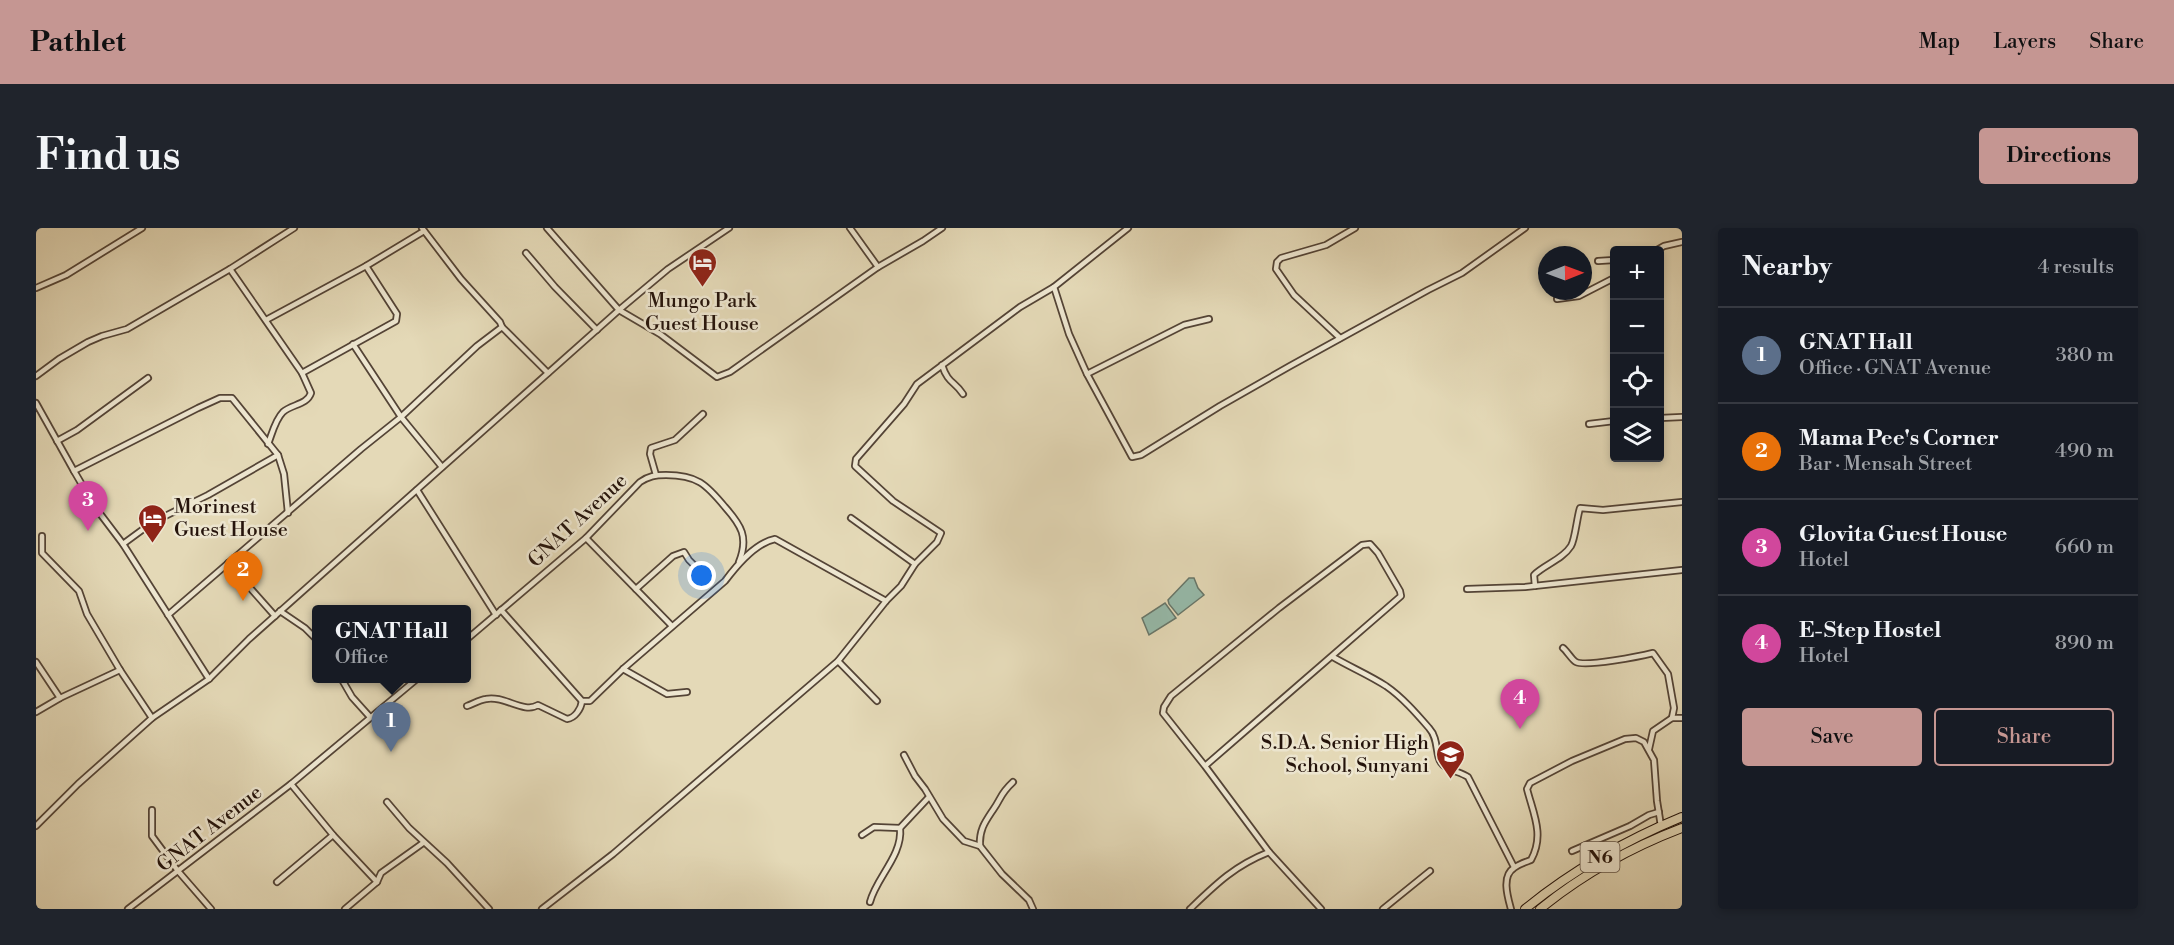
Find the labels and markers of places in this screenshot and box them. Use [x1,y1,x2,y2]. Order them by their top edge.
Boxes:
hotel icon: Mungo Park Guest House [686,246,718,288]
place label: Mungo Park Guest House [645,289,759,337]
pin: 3 [68,482,108,531]
place label: Morinest Guest House [174,495,288,543]
hotel icon: Morinest Guest House [137,502,169,544]
pin: 2 [224,552,262,601]
pin: 4 [1500,680,1540,729]
pin: 1 [372,702,410,752]
place label: S.D.A. Senior High School, Sunyani [1261,731,1429,779]
school or university icon: S.D.A. Senior High School, Sunyani [1434,738,1466,780]

